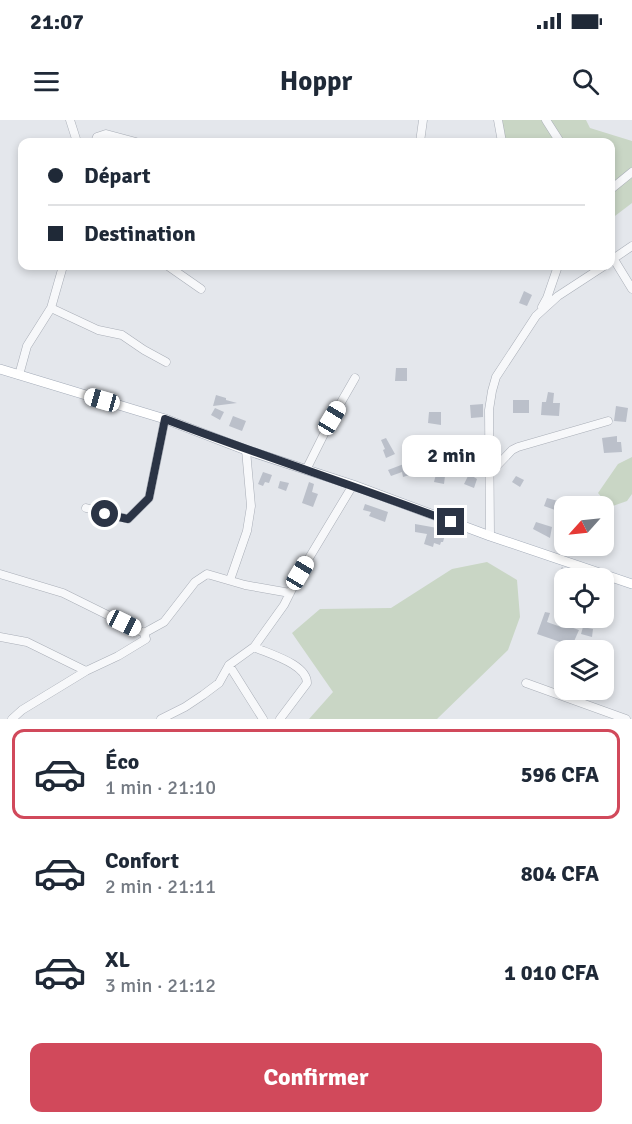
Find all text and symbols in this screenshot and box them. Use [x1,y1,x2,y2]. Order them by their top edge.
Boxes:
text: 21:07 [30,8,84,35]
icon: menu [30,65,63,98]
text: Hoppr [280,65,352,98]
icon: search [569,65,602,98]
text: Départ [84,162,151,189]
text: Destination [84,220,196,247]
car [82,386,122,414]
car [315,398,349,438]
callout: 2 min [402,435,500,477]
text: 2 min [427,443,476,468]
north arrow [554,496,614,556]
map controls [554,496,614,700]
route start [91,500,118,527]
route end [437,508,464,535]
car [283,553,317,593]
button: locate [554,568,614,628]
car [104,607,144,639]
button: layers [554,640,614,700]
icon: car [33,747,87,801]
text: Éco [105,748,139,775]
text: 596 CFA [521,761,599,788]
text: 1 min · 21:10 [105,775,216,800]
icon: car [33,846,87,900]
text: Confort [105,847,179,874]
text: 804 CFA [521,860,599,887]
text: 2 min · 21:11 [105,874,216,899]
icon: car [33,945,87,999]
text: XL [105,946,130,973]
text: 1 010 CFA [504,959,599,986]
text: 3 min · 21:12 [105,973,216,998]
button: Confirmer [30,1043,602,1112]

